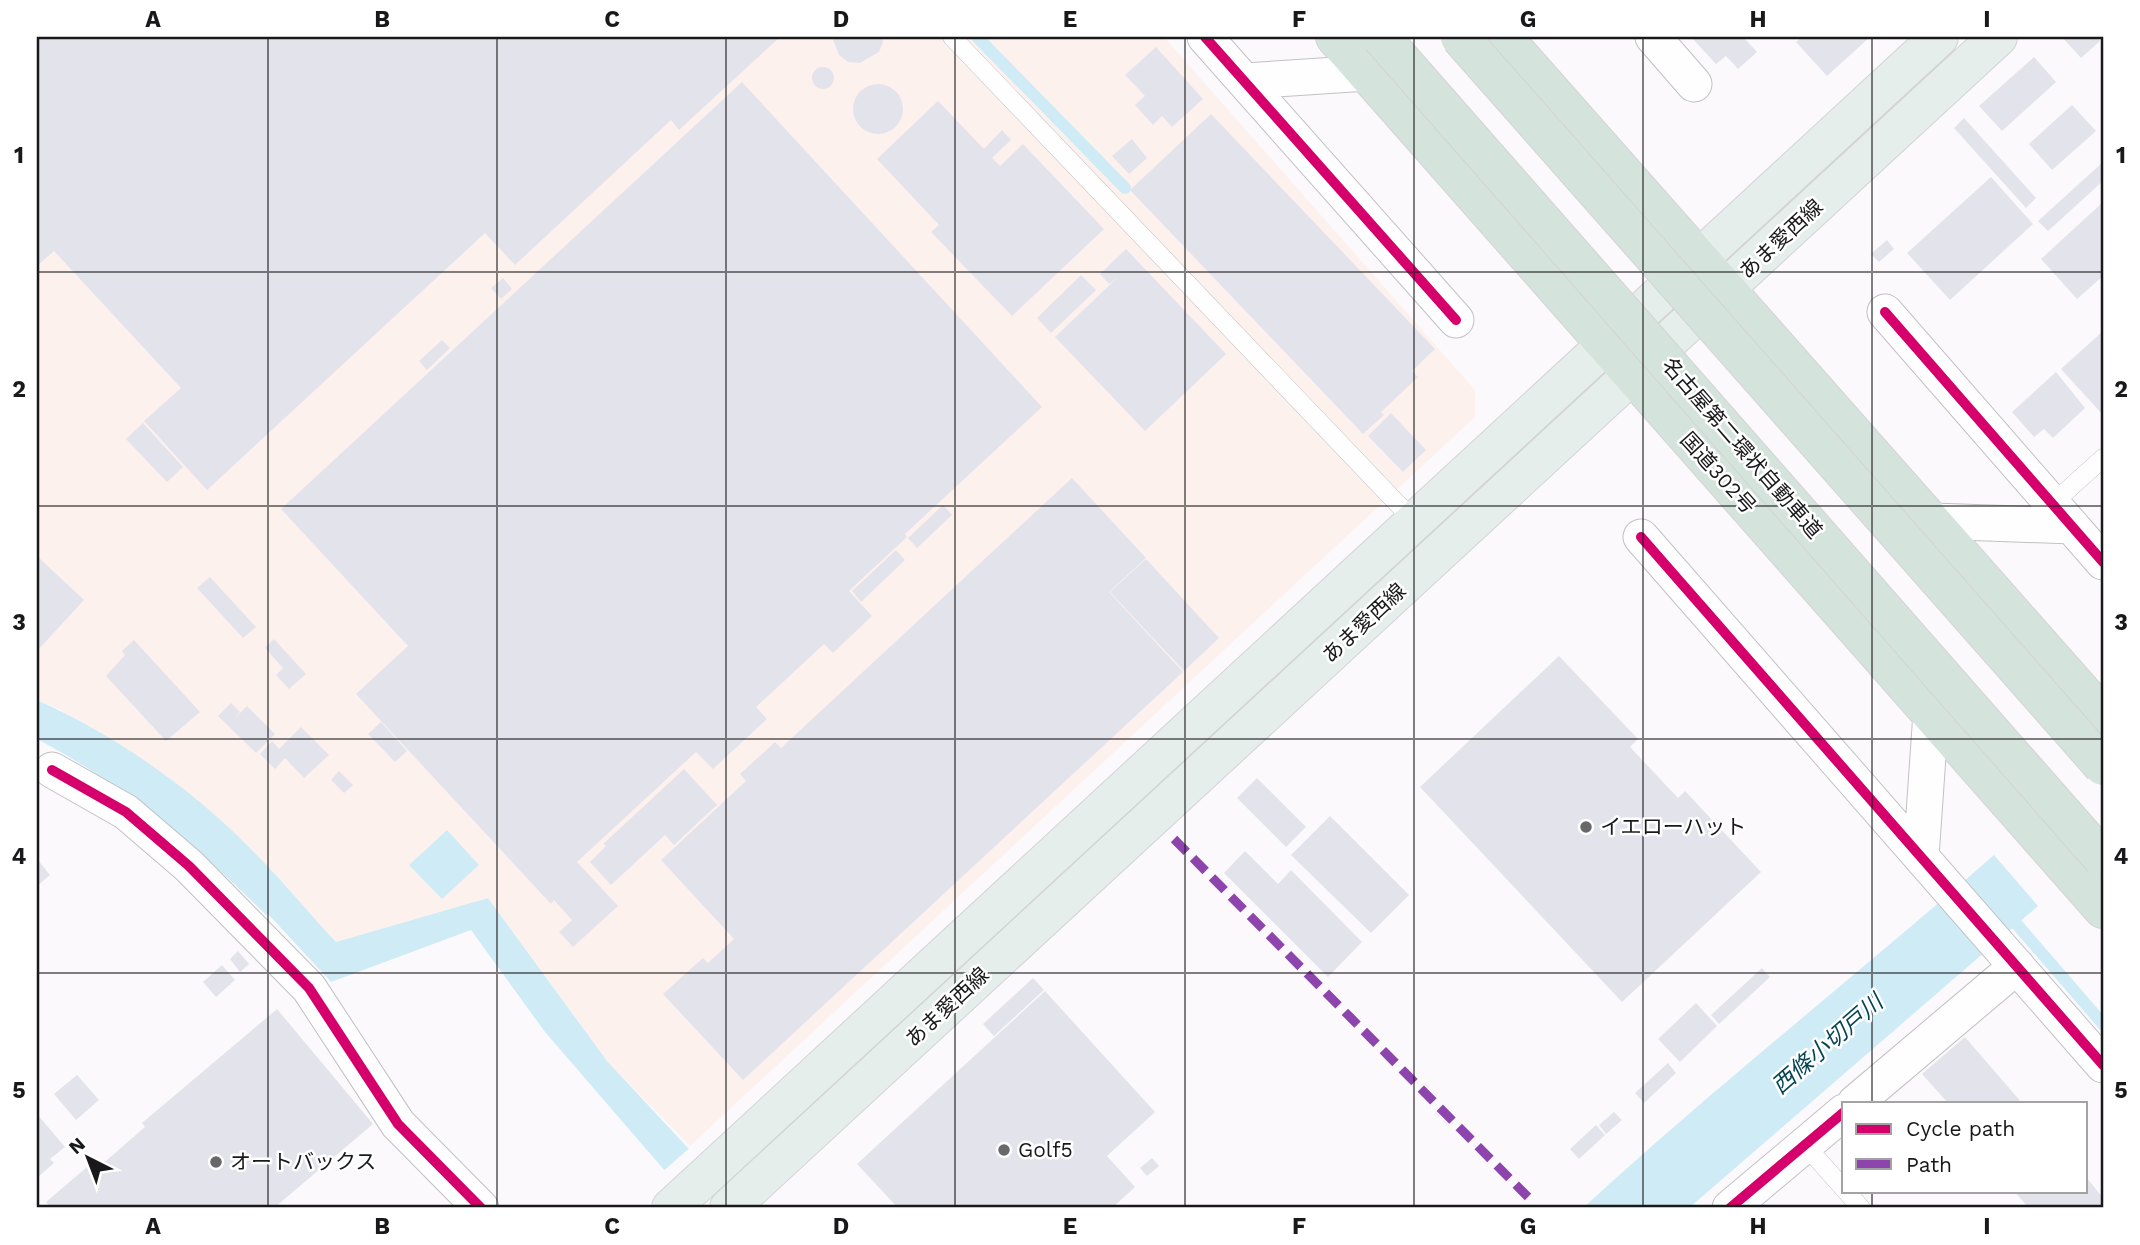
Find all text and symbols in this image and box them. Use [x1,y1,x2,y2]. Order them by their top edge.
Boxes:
text: A [145,6,161,33]
text: B [374,6,390,33]
text: C [604,6,620,33]
text: D [833,6,849,33]
text: E [1063,6,1077,33]
text: F [1292,6,1306,33]
text: G [1520,6,1536,33]
text: H [1749,6,1767,33]
text: I [1983,6,1991,33]
text: 1 [14,142,24,169]
text: 1 [2116,142,2126,169]
street label: あま愛西線 [1734,194,1828,284]
street label: 名古屋第二環状自動車道 [1657,352,1828,543]
text: 2 [12,376,26,403]
text: 2 [2114,376,2128,403]
street label: 国道302号 [1675,427,1761,518]
street label: あま愛西線 [1317,578,1411,668]
text: 3 [12,609,26,636]
text: 3 [2114,609,2128,636]
place label: イエローハット [1600,814,1746,839]
marker: イエローハット [1578,819,1594,835]
text: 4 [12,843,27,870]
text: 4 [2114,843,2129,870]
street label: あま愛西線 [900,962,994,1052]
water label: 西條小切戸川 [1766,987,1891,1100]
text: 5 [12,1077,26,1104]
text: 5 [2114,1077,2128,1104]
legend [1842,1102,2088,1192]
text: Cycle path [1906,1116,2015,1141]
north arrow [52,1122,122,1192]
text: N [64,1132,90,1159]
place label: Golf5 [1018,1137,1073,1162]
marker: Golf5 [996,1142,1012,1158]
place label: オートバックス [230,1149,376,1174]
text: Path [1906,1152,1952,1177]
marker: オートバックス [208,1154,224,1170]
text: A [145,1213,161,1240]
text: B [374,1213,390,1240]
text: C [604,1213,620,1240]
text: D [833,1213,849,1240]
text: E [1063,1213,1077,1240]
text: F [1292,1213,1306,1240]
text: G [1520,1213,1536,1240]
text: H [1749,1213,1767,1240]
text: I [1983,1213,1991,1240]

